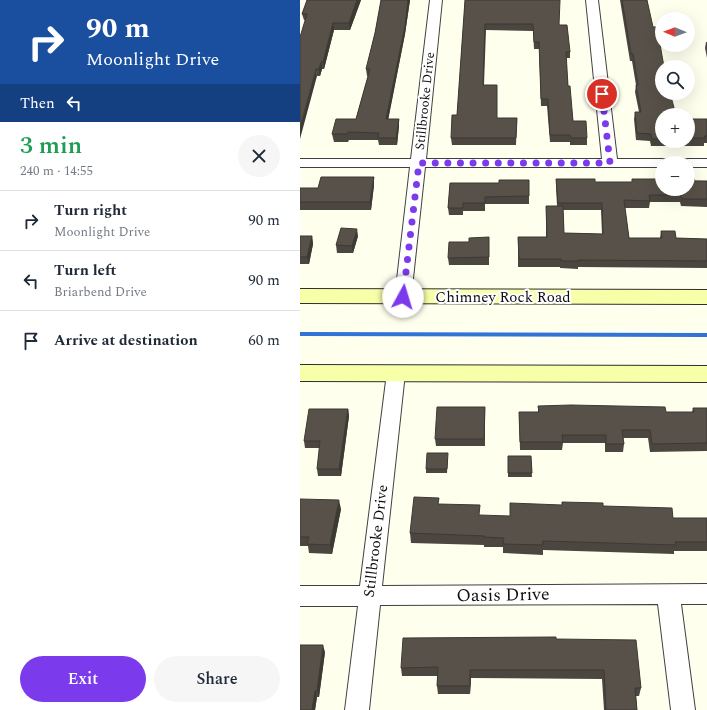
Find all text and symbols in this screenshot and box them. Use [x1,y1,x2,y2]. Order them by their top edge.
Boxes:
text: 90 m [86,7,150,50]
north arrow [655,12,695,52]
map controls [655,12,695,196]
icon: right [20,16,72,68]
text: Moonlight Drive [86,46,219,73]
street label: Stillbrooke Drive [410,51,440,151]
button: search [655,60,695,100]
pin [585,77,619,111]
icon: arrive [591,83,613,105]
text: Then [20,92,55,115]
icon: left [63,92,85,114]
button: + [655,108,695,148]
text: 3 min [20,128,82,164]
button: close [238,135,280,177]
button: − [655,156,695,196]
text: 240 m · 14:55 [20,161,93,181]
text: Turn right [54,199,127,222]
text: 90 m [248,209,280,232]
icon: right [20,210,42,232]
text: Moonlight Drive [54,222,150,242]
text: Turn left [54,259,116,282]
text: 90 m [248,269,280,292]
icon: left [20,270,42,292]
position arrow [382,276,424,318]
text: Briarbend Drive [54,282,147,302]
street label: Chimney Rock Road [435,286,571,309]
text: Arrive at destination [54,329,198,352]
text: 60 m [248,329,280,352]
icon: arrive [20,330,42,352]
street label: Stillbrooke Drive [358,483,394,599]
street label: Oasis Drive [456,581,550,609]
button: Exit [20,656,146,702]
button: Share [154,656,280,702]

